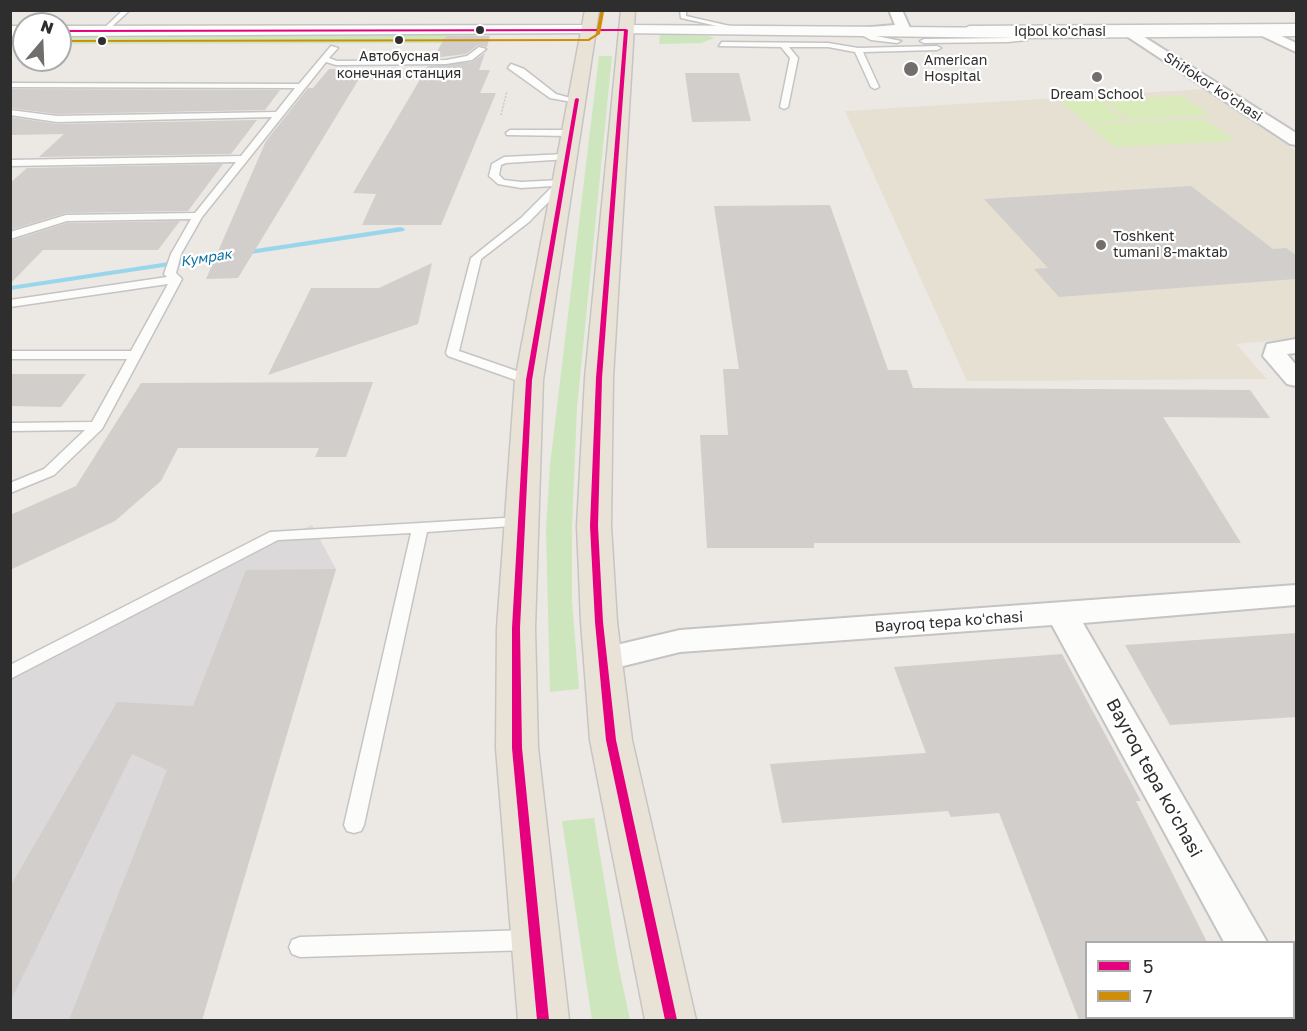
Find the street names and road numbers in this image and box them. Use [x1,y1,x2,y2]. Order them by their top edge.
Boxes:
street label: Iqbol ko'chasi [1014,24,1106,40]
street label: Shifokor ko'chasi [1161,49,1265,125]
street label: Bayroq tepa koʻchasi [874,608,1024,636]
street label: Bayroq tepa ko'chasi [1101,695,1207,861]

